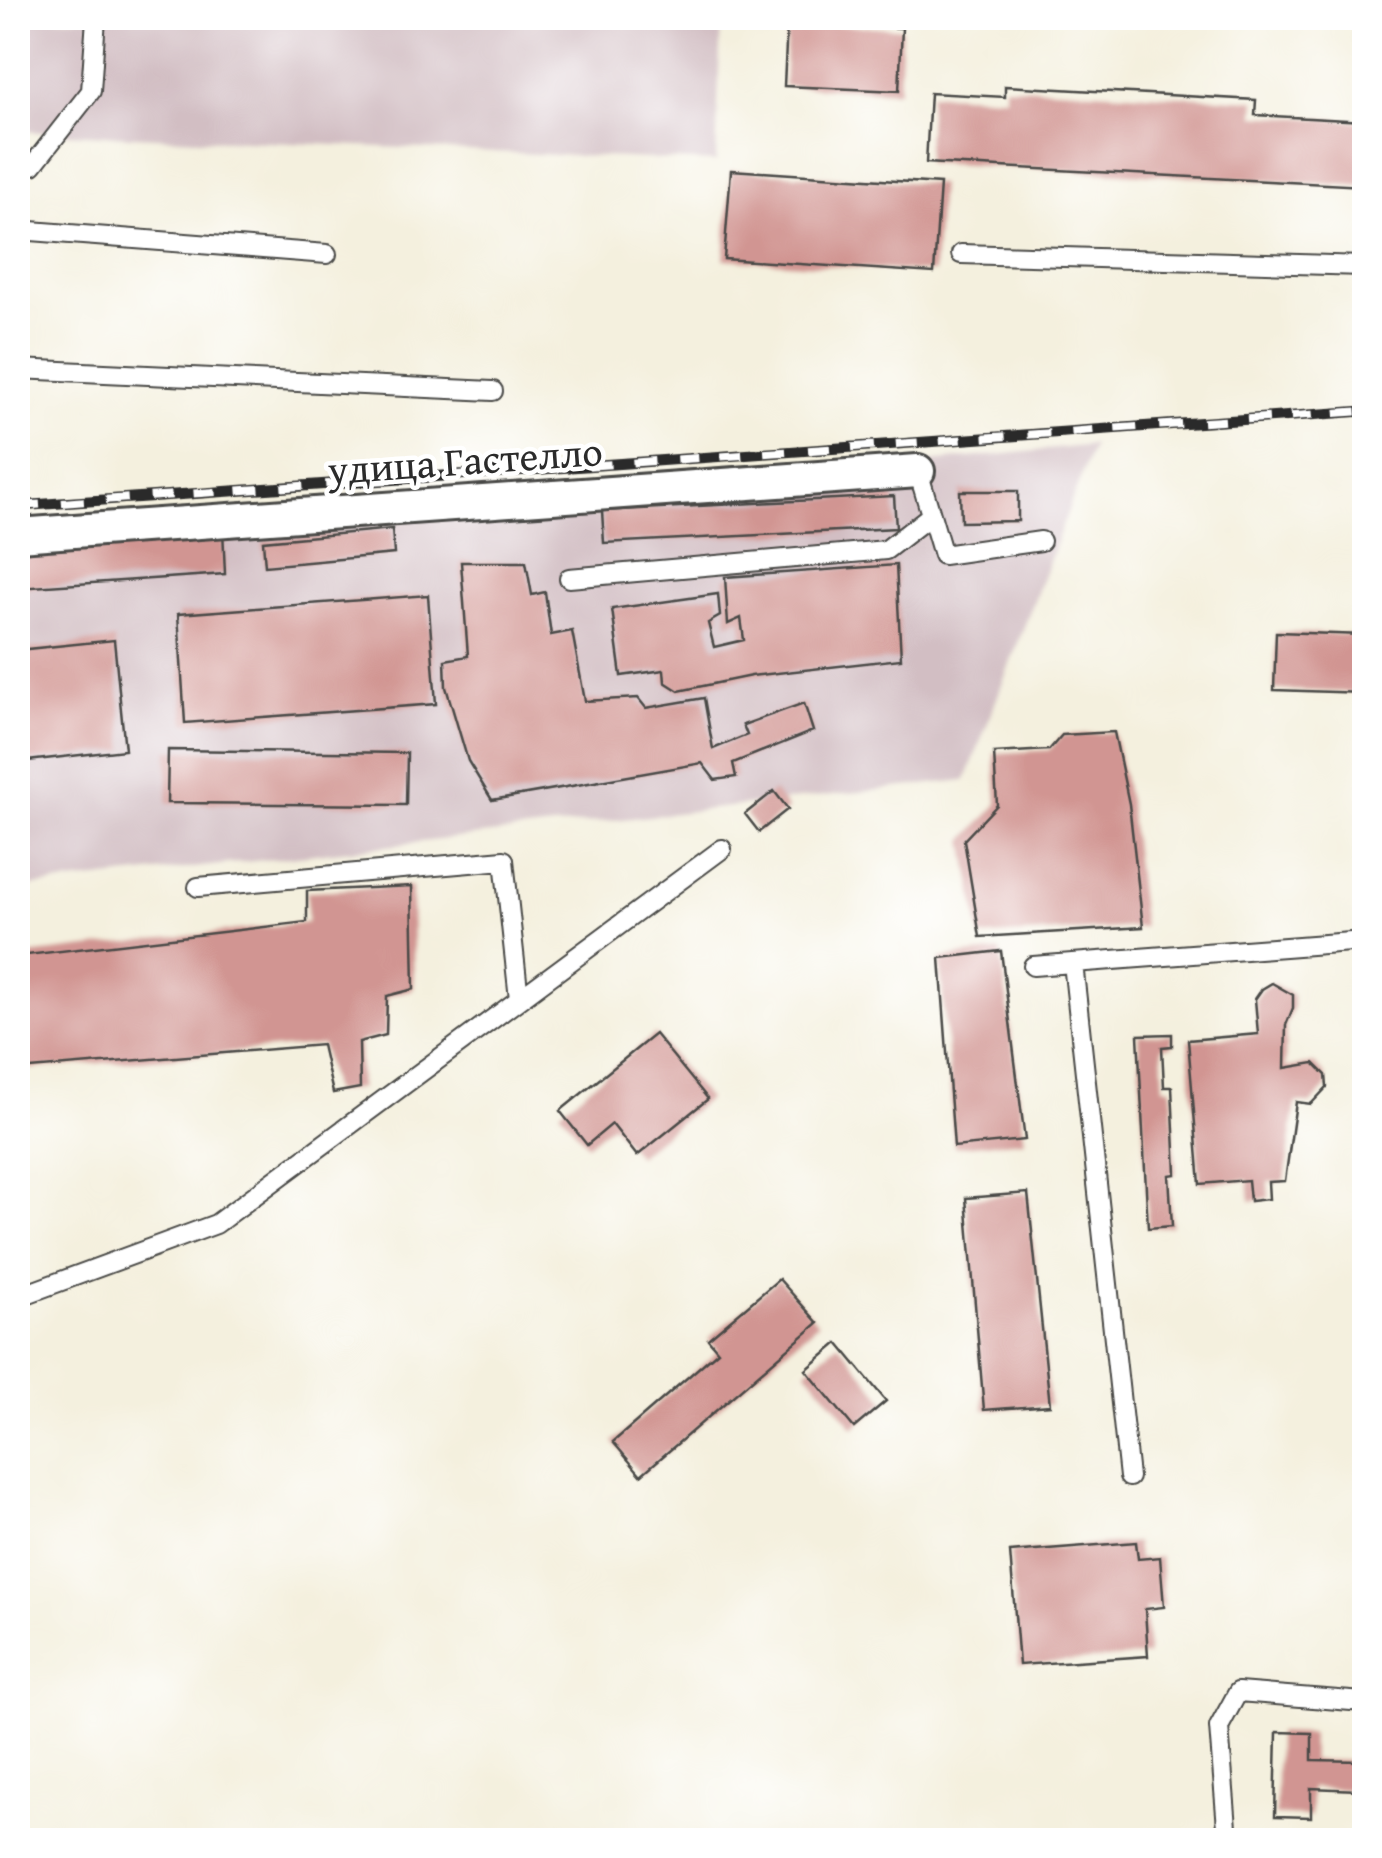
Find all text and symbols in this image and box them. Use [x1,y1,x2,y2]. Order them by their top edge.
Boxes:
street label: удица Гастелло [325,421,604,499]

